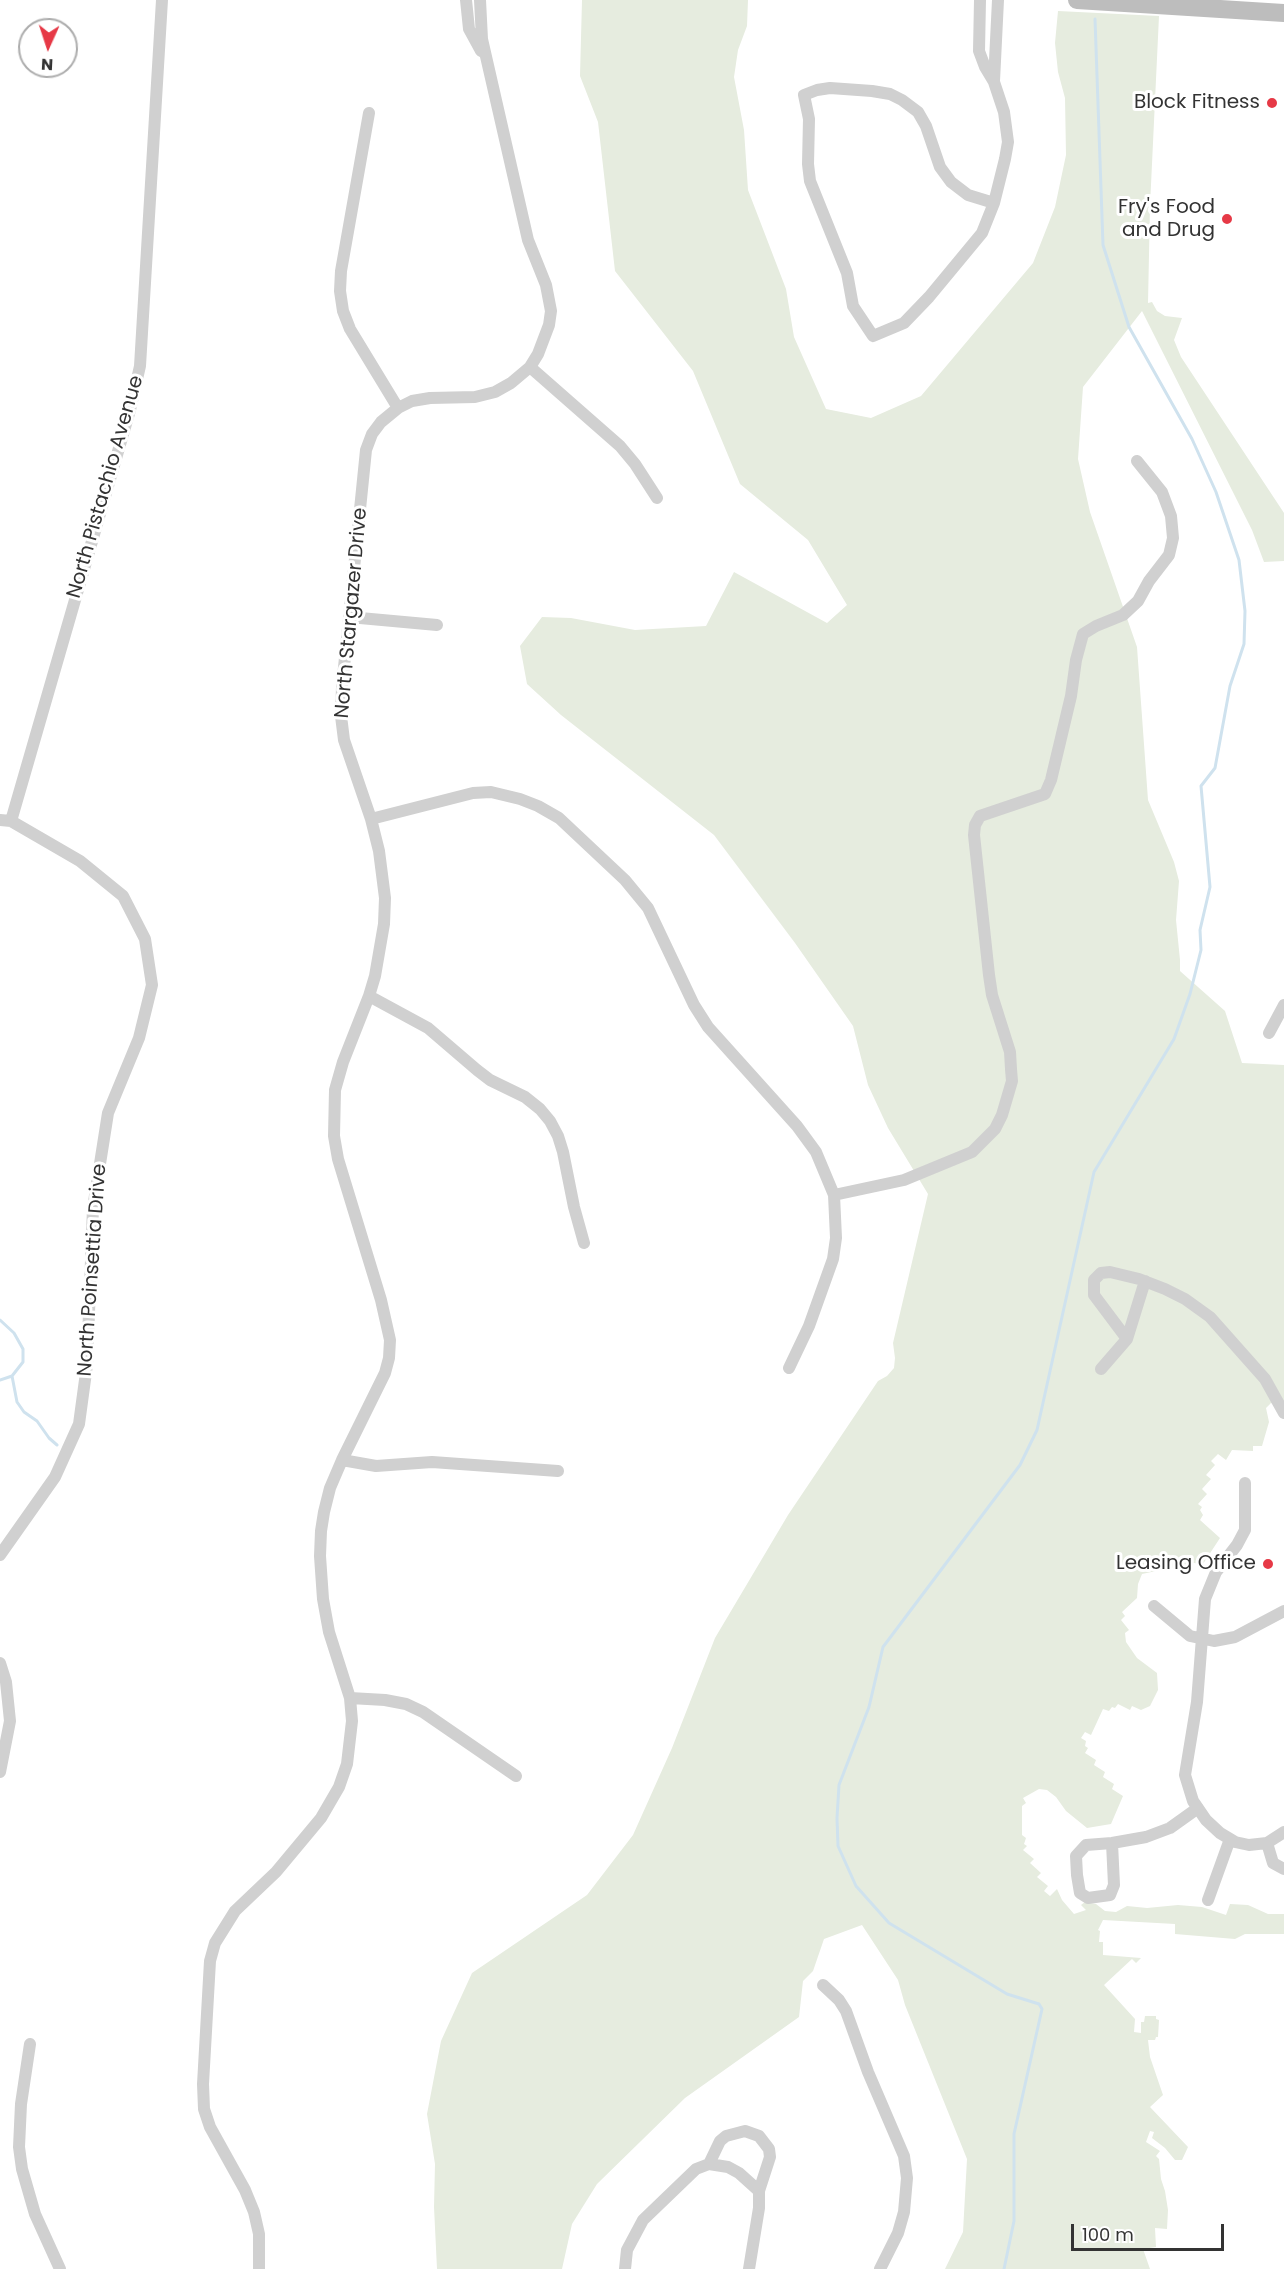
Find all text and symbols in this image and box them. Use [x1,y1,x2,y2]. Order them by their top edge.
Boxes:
north arrow [18,18,78,78]
text: N [41,53,54,76]
place label: Block Fitness [1134,91,1260,115]
marker: Block Fitness [1265,96,1279,110]
place label: Fry's Food and Drug [1118,196,1215,243]
marker: Fry's Food and Drug [1220,212,1234,226]
street label: North Pistachio Avenue [63,373,149,601]
street label: North Stargazer Drive [331,507,373,719]
street label: North Poinsettia Drive [74,1163,112,1377]
place label: Leasing Office [1116,1552,1256,1576]
marker: Leasing Office [1261,1557,1275,1571]
scale bar [1074,2212,1227,2250]
text: 100 m [1082,2222,1134,2247]

